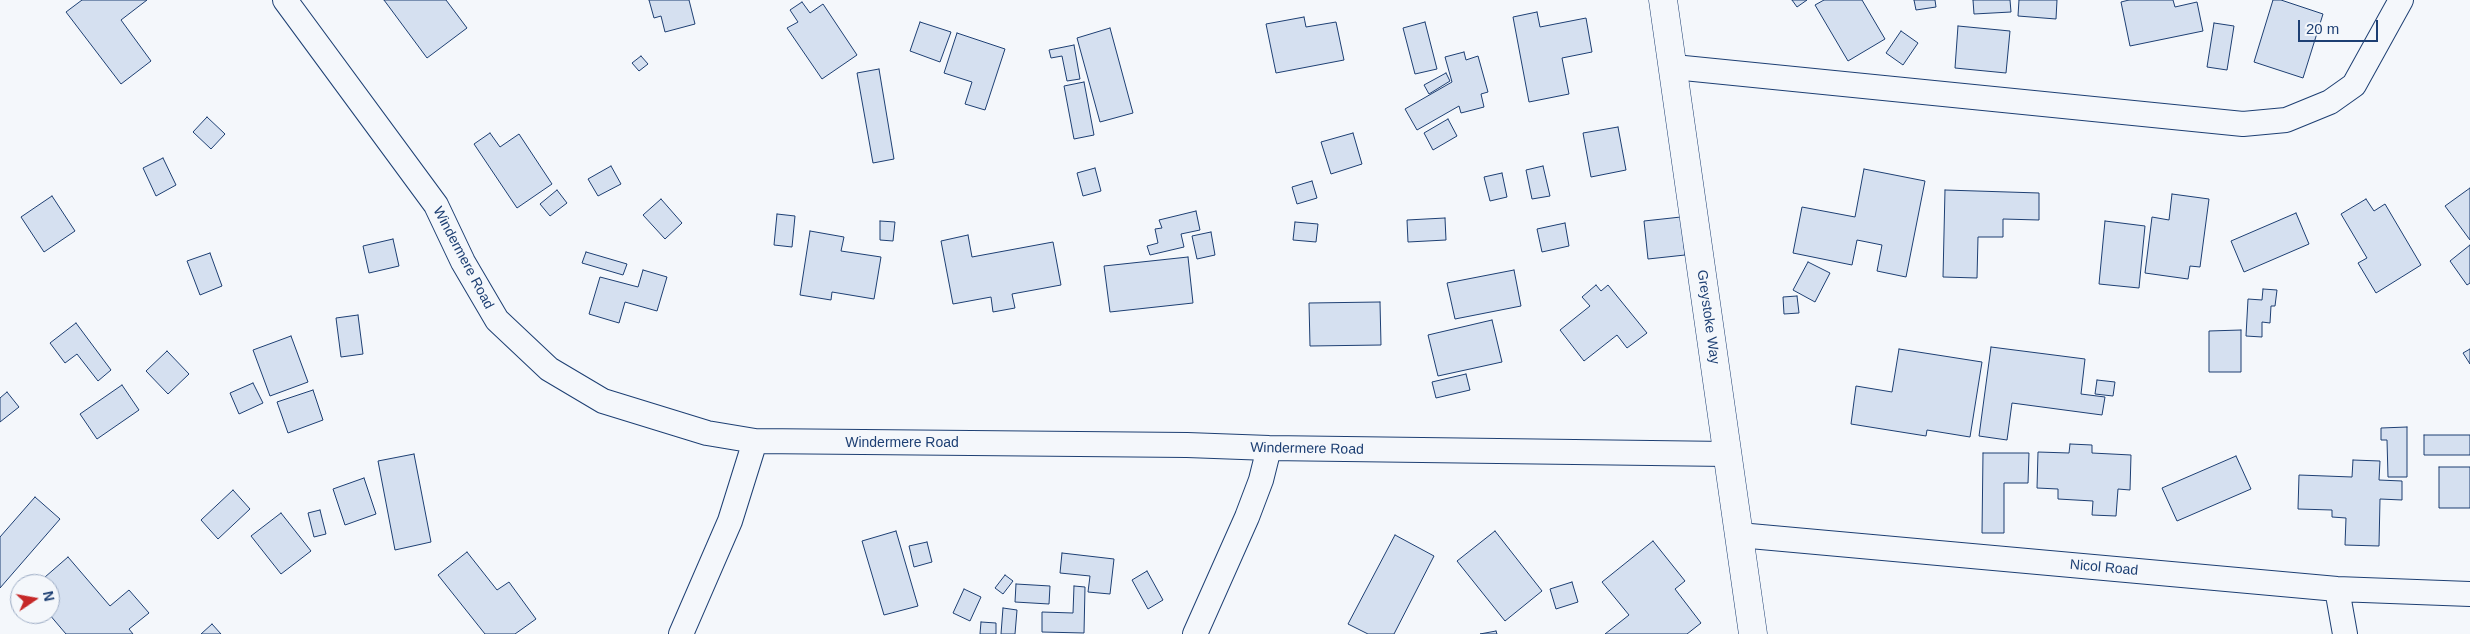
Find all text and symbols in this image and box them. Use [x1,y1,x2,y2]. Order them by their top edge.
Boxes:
scale bar [2300,10,2380,42]
text: 20 m [2306,20,2339,37]
street label: Windermere Road [429,204,497,312]
street label: Greystoke Way [1693,269,1723,365]
street label: Windermere Road [845,435,959,451]
street label: Windermere Road [1250,440,1364,458]
street label: Nicol Road [2069,557,2139,579]
north arrow [10,574,60,624]
text: N [40,589,58,603]

